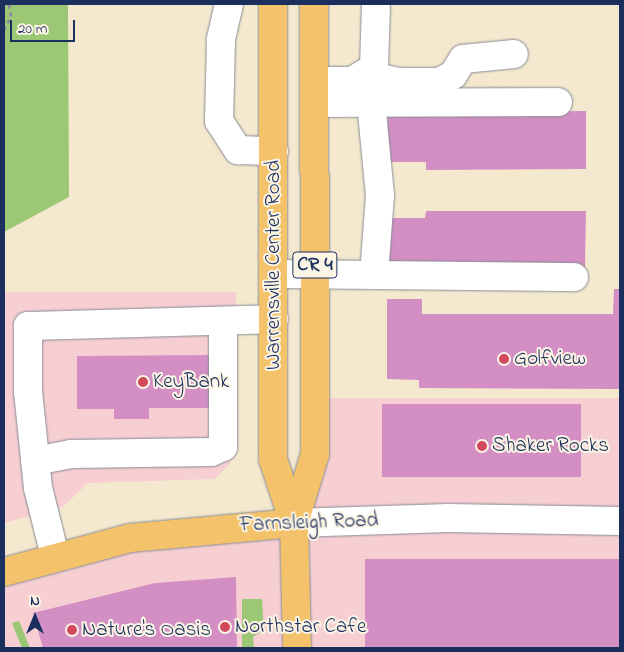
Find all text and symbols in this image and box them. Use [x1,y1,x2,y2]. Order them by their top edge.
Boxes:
scale bar [12,10,78,42]
text: 20 m [18,18,47,40]
street label: Warrensville Center Road [261,160,287,370]
road number: CR 4 [291,248,339,282]
place label: Golfview [514,346,586,372]
marker: Golfview [498,353,510,365]
place label: KeyBank [153,369,229,395]
marker: KeyBank [137,376,149,388]
place label: Shaker Rocks [492,433,609,459]
marker: Shaker Rocks [476,440,488,452]
street label: Farnsleigh Road [239,508,379,538]
text: N [30,591,40,612]
north arrow [10,592,60,642]
place label: Northstar Cafe [235,614,367,640]
place label: Nature's Oasis [82,617,211,643]
marker: Northstar Cafe [219,621,231,633]
marker: Nature's Oasis [66,624,78,636]

